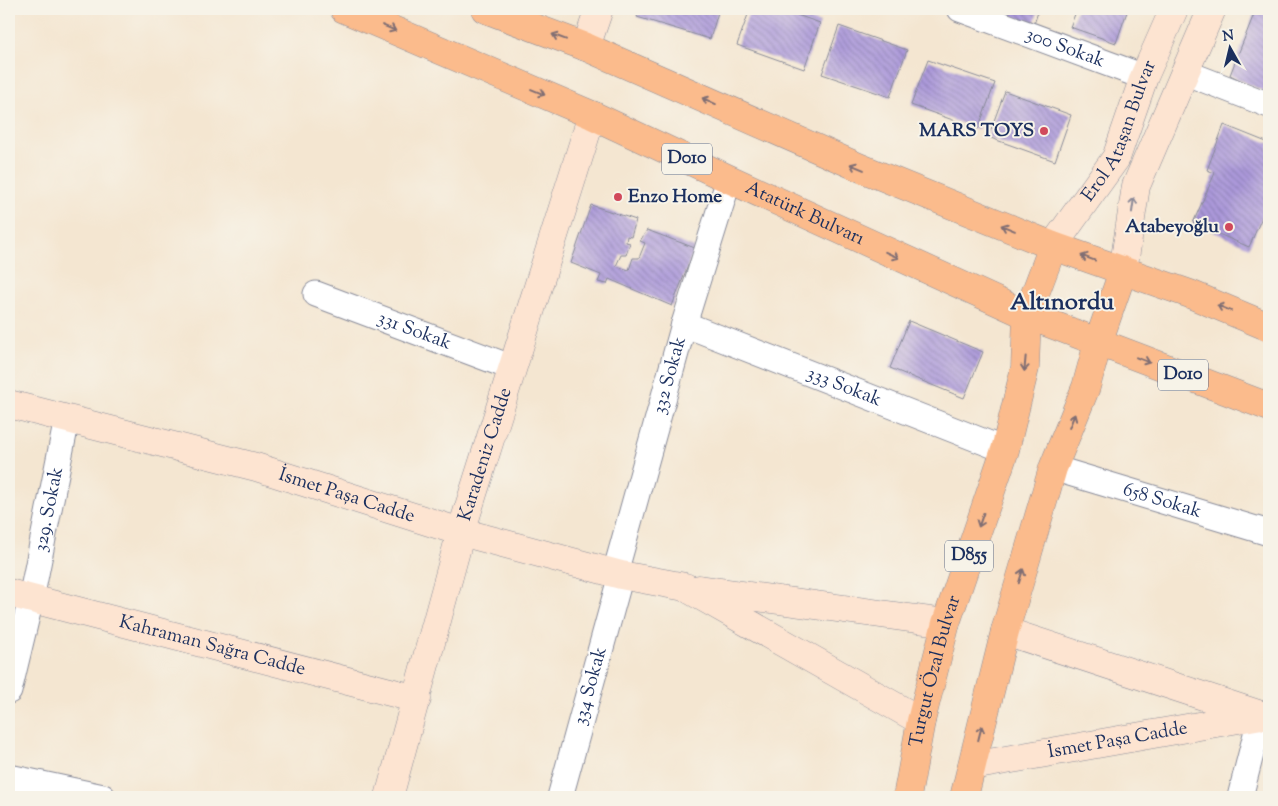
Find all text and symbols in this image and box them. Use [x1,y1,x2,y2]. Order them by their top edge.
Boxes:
street label: 300 Sokak [1022,21,1109,75]
north arrow [1206,22,1256,72]
one-way arrow [381,23,396,33]
text: N [1222,26,1235,48]
one-way arrow [552,32,568,41]
street label: Erol Ataşan Bulvar [1075,56,1163,208]
one-way arrow [530,87,545,97]
one-way arrow [702,96,717,106]
place label: MARS TOYS [919,118,1034,145]
marker: MARS TOYS [1038,125,1050,137]
road number: D010 [662,144,712,174]
one-way arrow [850,161,865,171]
street label: Atatürk Bulvarı [741,175,869,252]
place label: Enzo Home [628,184,722,211]
marker: Enzo Home [612,191,624,203]
one-way arrow [1128,198,1138,214]
place label: Atabeyoğlu [1125,214,1219,241]
marker: Atabeyoğlu [1223,221,1235,233]
one-way arrow [1001,222,1016,232]
one-way arrow [884,250,899,260]
one-way arrow [1081,253,1097,262]
district label: Altınordu [1010,286,1114,320]
one-way arrow [1217,303,1232,313]
street label: 331 Sokak [373,305,456,357]
street label: 332 Sokak [646,333,694,417]
one-way arrow [1020,356,1030,372]
one-way arrow [1135,356,1150,365]
street label: 333 Sokak [803,360,886,414]
road number: D010 [1158,360,1208,390]
street label: Karadeniz Cadde [452,384,519,525]
one-way arrow [1068,414,1077,430]
street label: İsmet Paşa Cadde [275,461,418,530]
street label: 329. Sokak [27,464,71,554]
street label: 658 Sokak [1120,476,1205,526]
one-way arrow [976,512,985,528]
road number: D855 [945,540,993,572]
one-way arrow [1017,568,1027,584]
street label: Turgut Özal Bulvar [903,592,968,749]
street label: Kahraman Sağra Cadde [116,609,309,683]
street label: 334 Sokak [567,643,614,728]
street label: İsmet Paşa Cadde [1046,715,1190,766]
one-way arrow [976,725,985,741]

